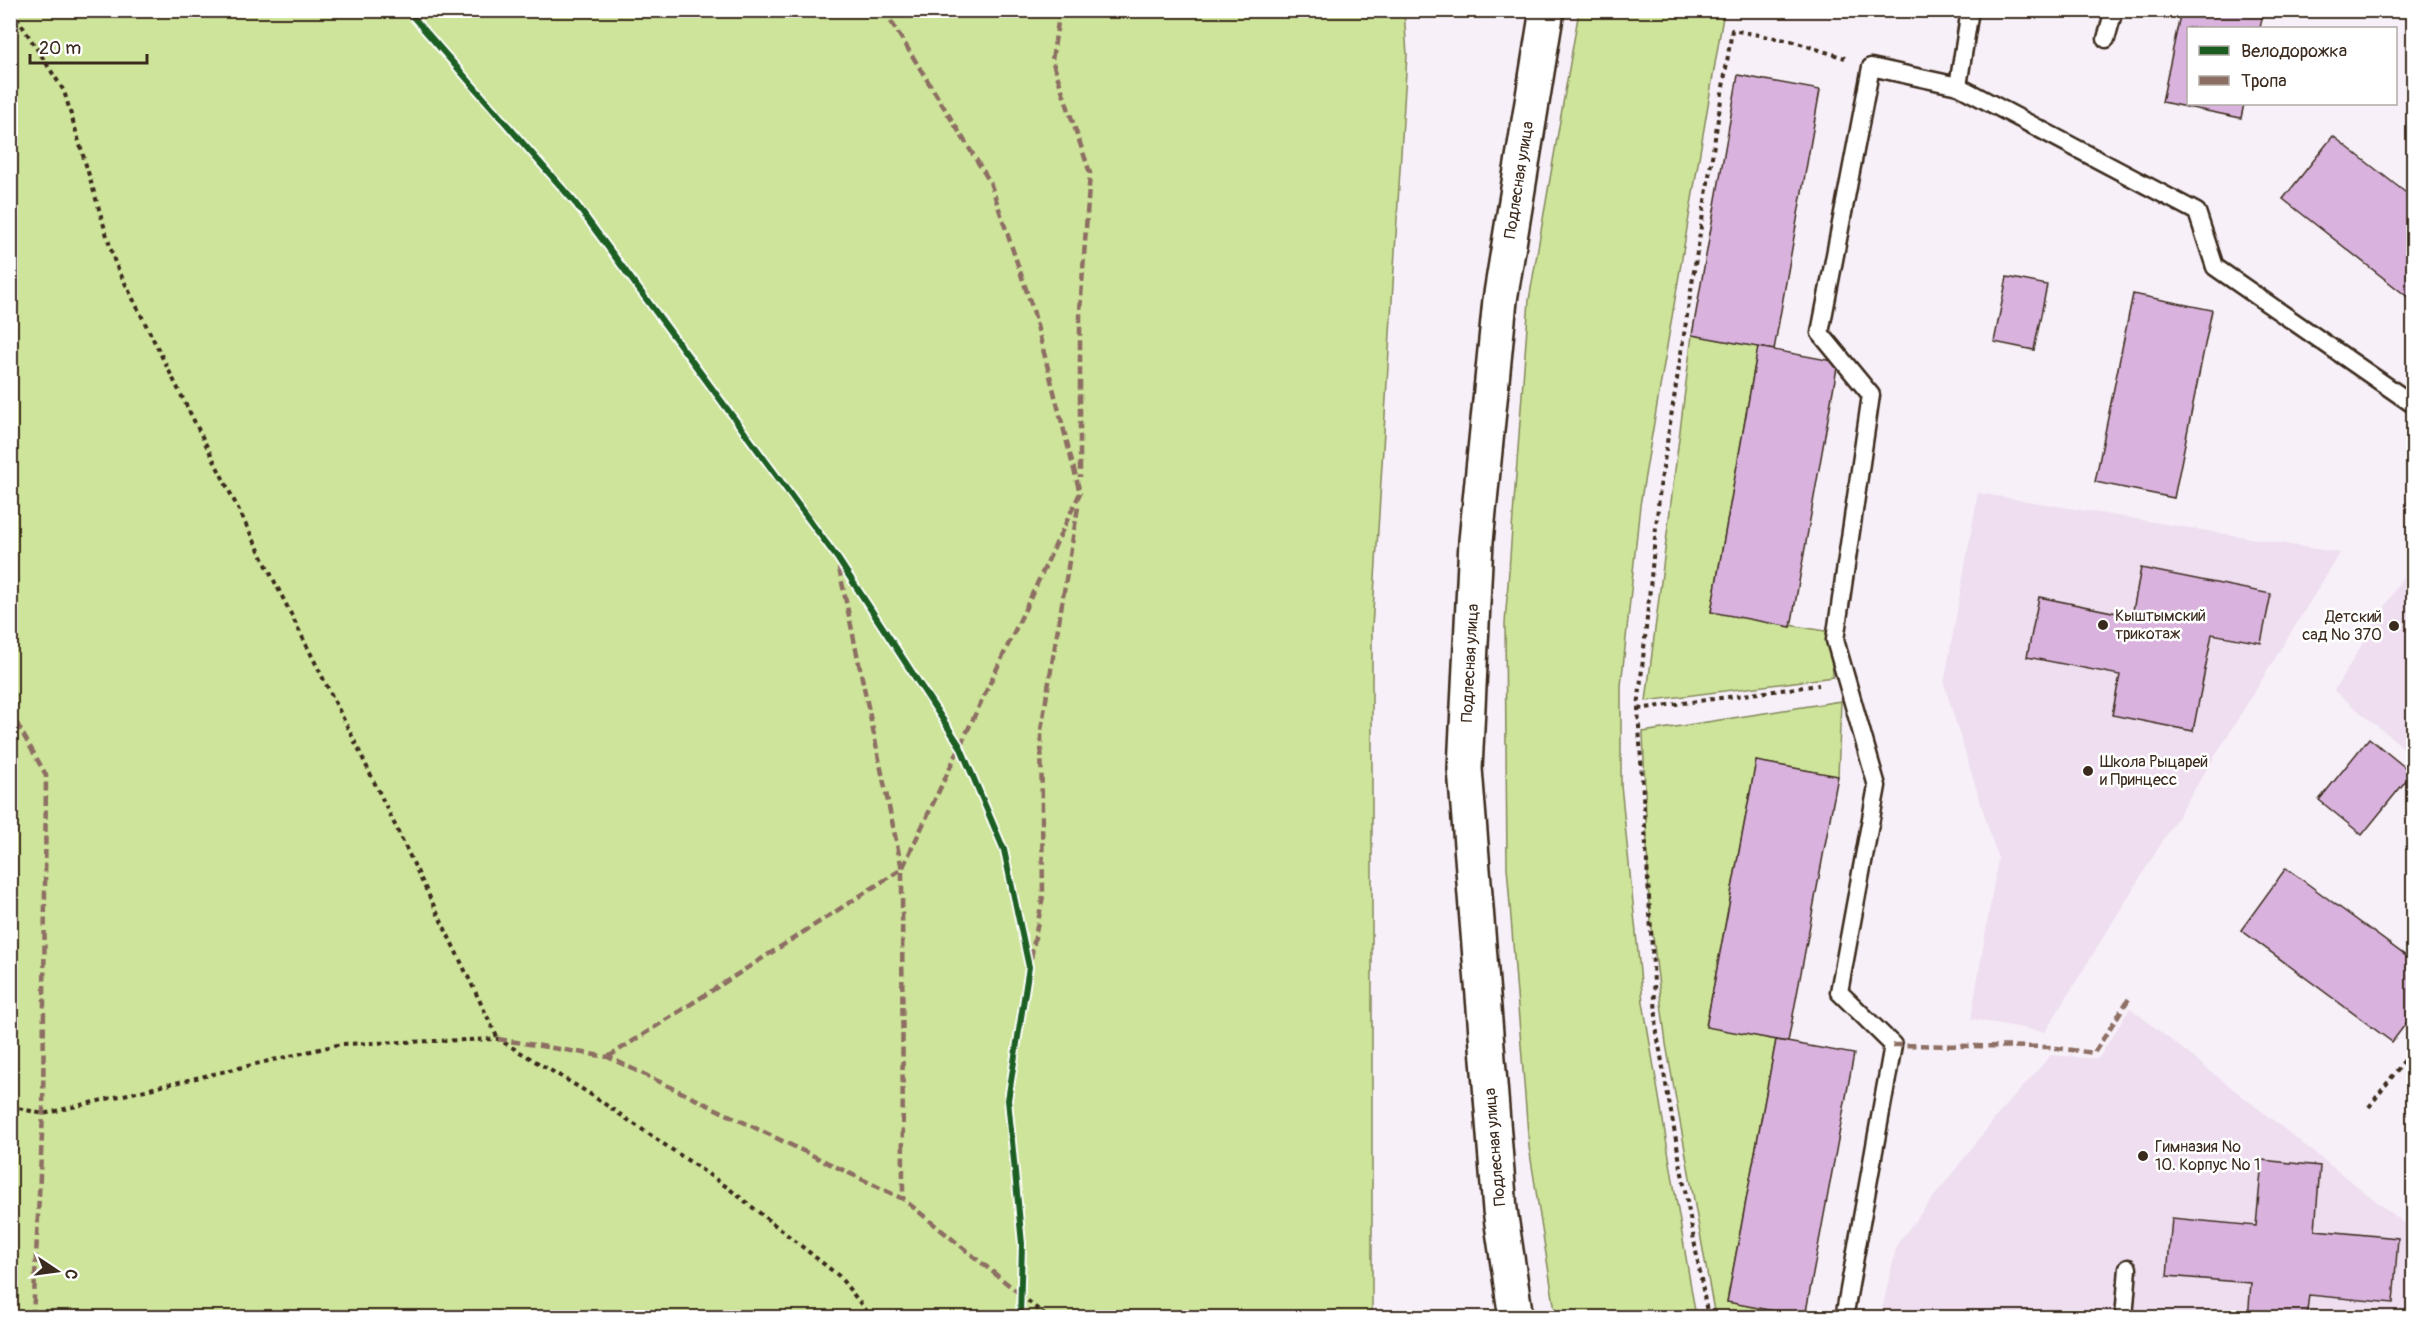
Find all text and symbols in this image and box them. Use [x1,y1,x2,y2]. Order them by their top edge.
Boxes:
scale bar [30,27,147,65]
legend [2187,27,2397,105]
text: 20 m [39,37,81,60]
text: Велодорожка [2241,40,2347,63]
text: Тропа [2241,70,2287,93]
street label: Подлесная улица [1500,120,1538,240]
street label: Подлесная улица [1457,603,1483,723]
place label: Кыштымский трикотаж [2115,606,2206,644]
place label: Детский сад № 370 [2302,607,2382,645]
marker: Кыштымский трикотаж [2096,618,2110,632]
marker: Детский сад № 370 [2387,619,2401,633]
place label: Школа Рыцарей и Принцесс [2100,752,2208,790]
marker: Школа Рыцарей и Принцесс [2081,764,2095,778]
street label: Подлесная улица [1480,1087,1510,1207]
place label: Гимназия № 10. Корпус № 1 [2155,1137,2260,1175]
marker: Гимназия № 10. Корпус № 1 [2136,1149,2150,1163]
north arrow [27,1241,87,1301]
text: С [60,1267,81,1281]

